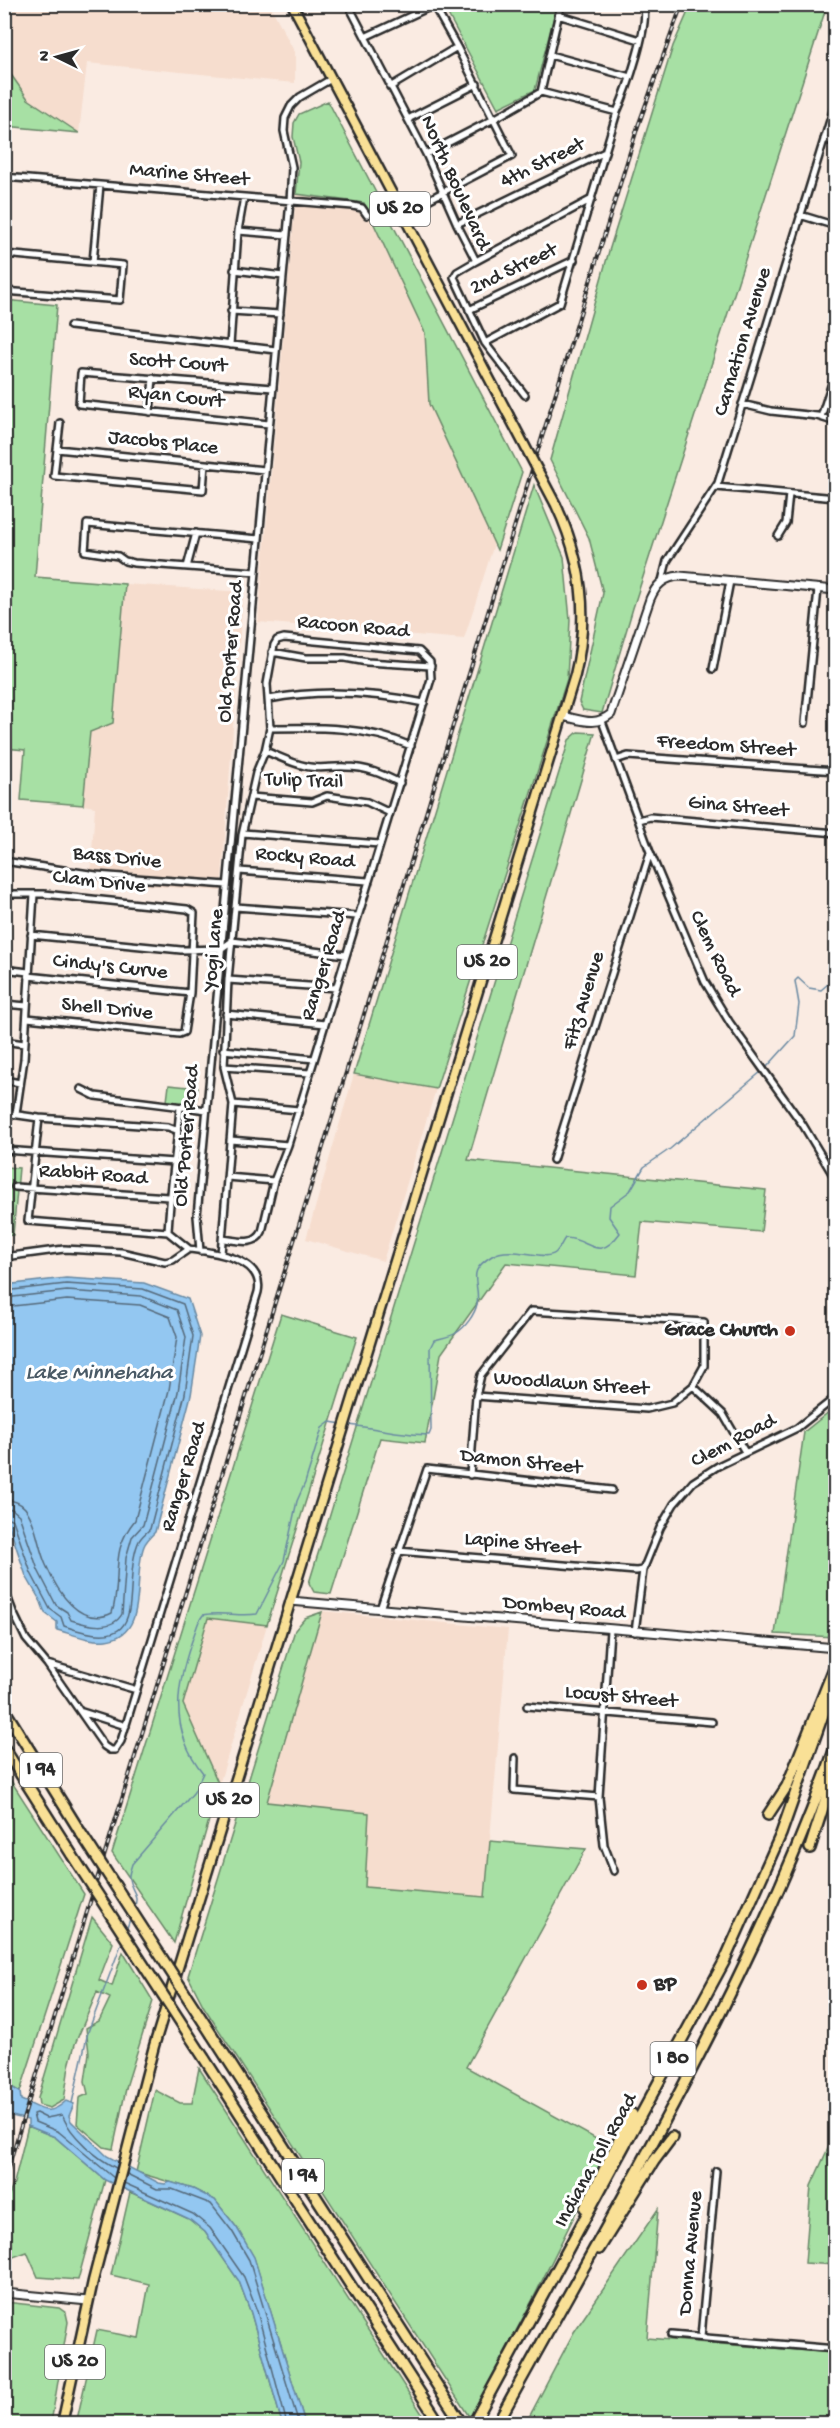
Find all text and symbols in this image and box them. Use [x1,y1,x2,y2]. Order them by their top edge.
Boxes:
north arrow [27,27,87,87]
text: N [36,49,56,62]
street label: North Boulevard [413,112,495,256]
street label: 4th Street [497,132,591,195]
street label: Marine Street [128,158,252,194]
road number: US 20 [370,192,430,226]
street label: 2nd Street [466,237,564,302]
street label: Carnation Avenue [709,263,779,419]
street label: Scott Court [128,348,230,380]
street label: Ryan Court [127,381,228,416]
street label: Jacobs Place [107,426,220,462]
street label: Old Porter Road [213,578,251,724]
street label: Racoon Road [296,611,412,645]
street label: Freedom Street [655,730,799,764]
street label: Tulip Trail [263,768,344,796]
street label: Gina Street [687,791,792,825]
street label: Bass Drive [71,842,164,876]
street label: Rocky Road [254,842,357,876]
street label: Clam Drive [51,866,148,900]
street label: Ranger Road [296,906,354,1024]
street label: Yogi Lane [199,907,231,994]
street label: Clem Road [682,907,746,1003]
road number: US 20 [457,945,517,979]
street label: Fitz Avenue [558,948,612,1054]
street label: Cindy's Curve [51,950,170,987]
street label: Shell Drive [60,993,155,1027]
street label: Old Porter Road [169,1062,207,1208]
street label: Rabbit Road [38,1160,150,1192]
place label: Grace Church [664,1319,779,1344]
marker: Grace Church [783,1324,797,1338]
water label: Lake Minnehaha [26,1361,174,1387]
street label: Woodlawn Street [493,1367,652,1403]
street label: Clem Road [687,1408,782,1475]
street label: Ranger Road [156,1417,214,1535]
street label: Damon Street [457,1444,585,1482]
street label: Lapine Street [463,1527,583,1563]
street label: Dombey Road [500,1591,628,1627]
street label: Locust Street [564,1681,681,1716]
road number: I 94 [20,1753,62,1787]
road number: US 20 [199,1783,259,1817]
place label: BP [653,1973,678,1998]
marker: BP [635,1978,649,1992]
road number: I 80 [650,2042,696,2076]
street label: Indiana Toll Road [550,2088,645,2232]
road number: I 94 [282,2159,324,2193]
street label: Donna Avenue [674,2189,710,2318]
road number: US 20 [45,2345,105,2379]

